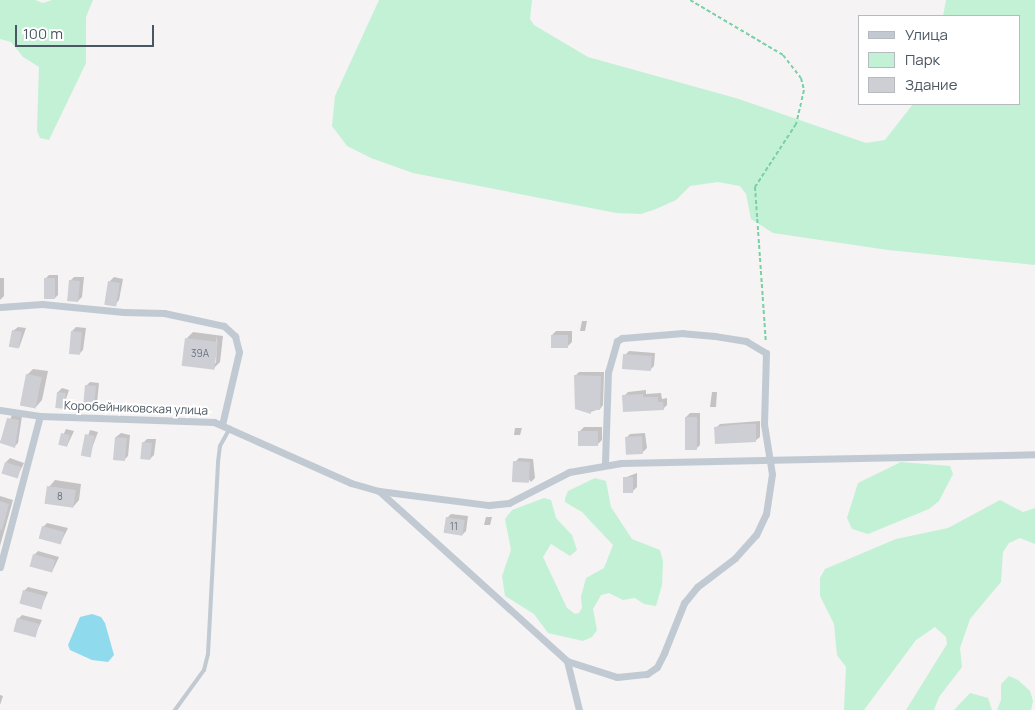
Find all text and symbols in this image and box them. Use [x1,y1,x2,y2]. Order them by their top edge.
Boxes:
scale bar [18,15,156,47]
legend [858,15,1020,105]
text: 100 m [23,23,63,44]
text: Улица [905,24,948,45]
text: Парк [905,49,940,70]
text: Здание [905,74,957,95]
house number: 39A [191,348,209,360]
street label: Коробейниковская улица [64,398,208,418]
house number: 8 [57,491,63,503]
house number: 11 [450,521,458,533]

